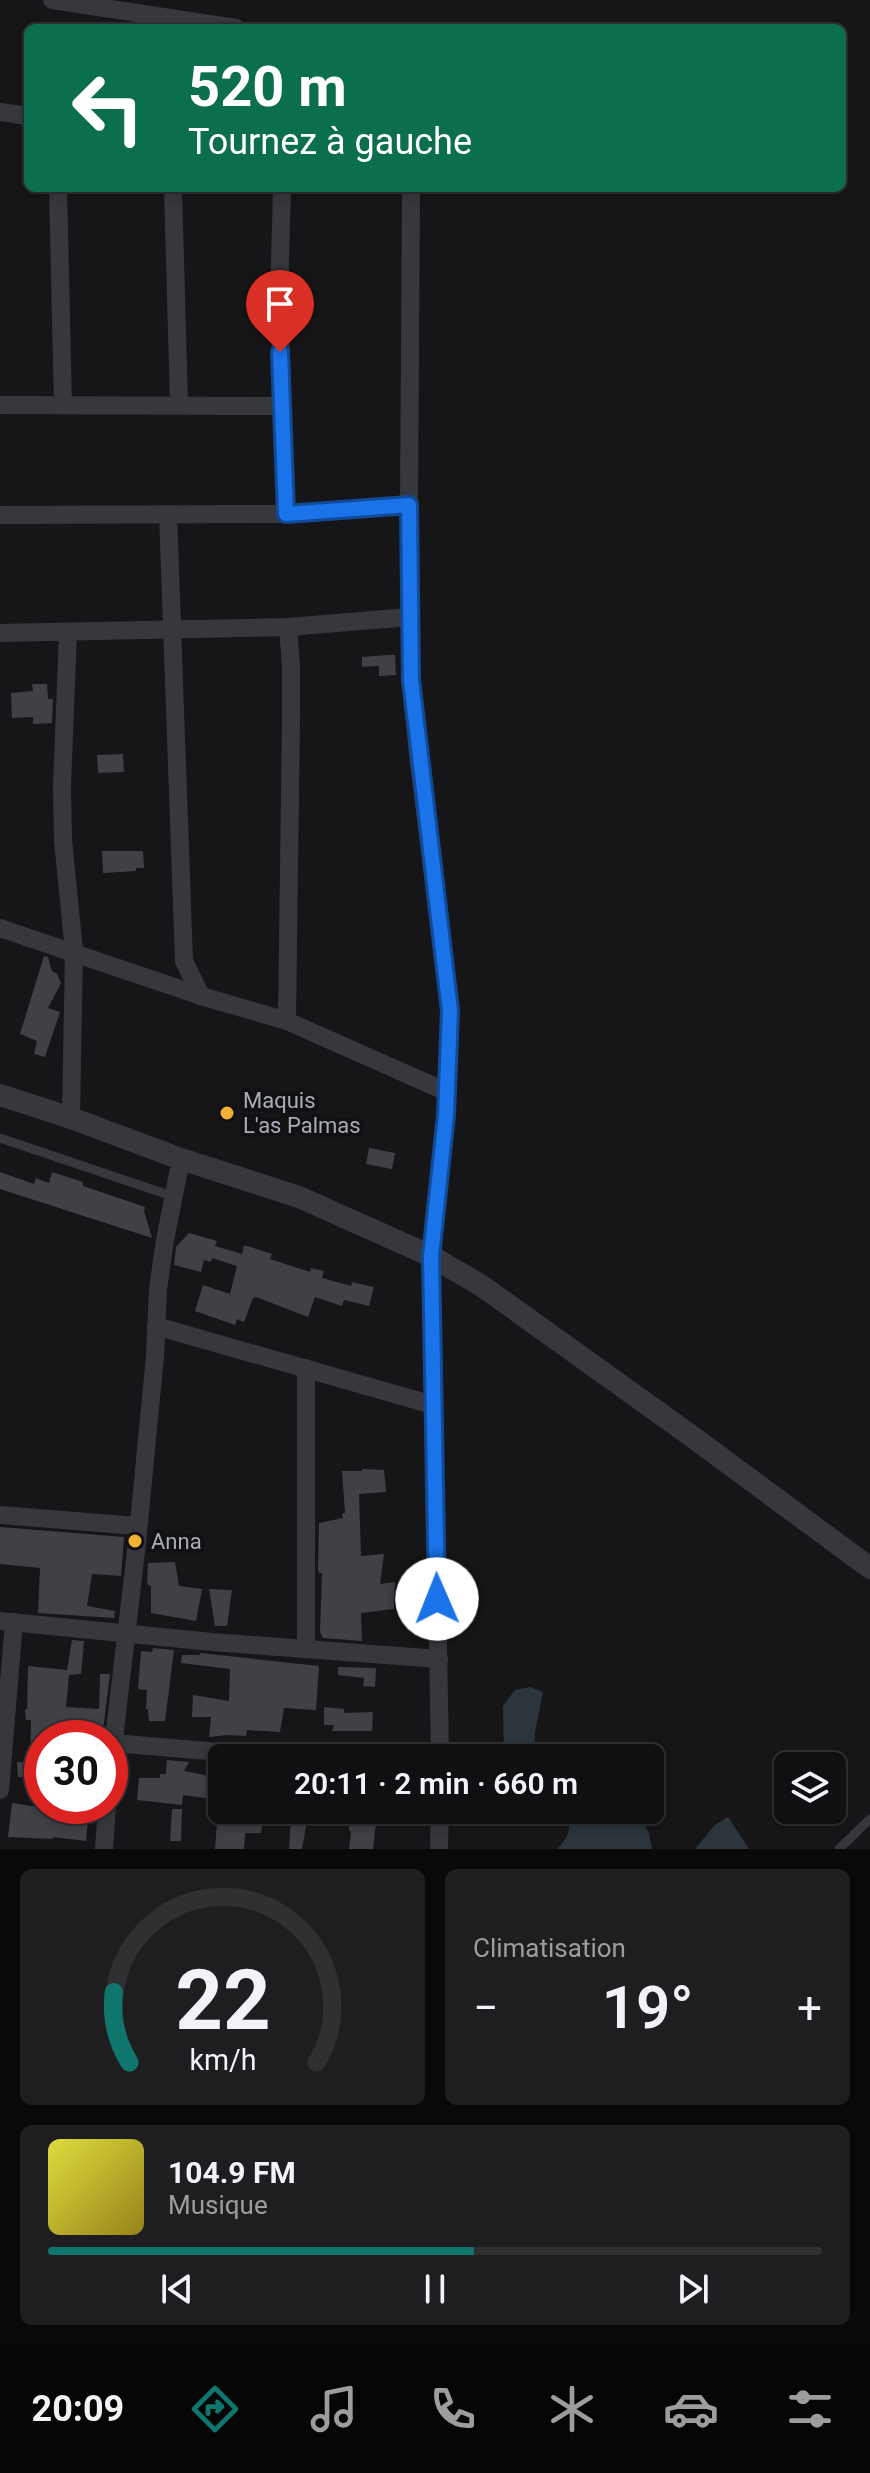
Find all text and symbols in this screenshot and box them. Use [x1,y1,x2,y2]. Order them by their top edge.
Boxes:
text: 520 m [188,54,347,120]
icon: left [56,56,160,160]
text: Tournez à gauche [188,121,472,163]
pin [246,270,314,352]
icon: arrive [258,282,302,326]
place label: Maquis L'as Palmas [243,1088,361,1138]
marker: Maquis L'as Palmas [218,1104,236,1122]
place label: Anna [151,1529,202,1554]
marker: Anna [126,1532,144,1550]
position arrow [395,1557,479,1641]
speed limit sign: 30 [24,1720,128,1824]
map controls [774,1752,846,1824]
button: layers [774,1752,846,1824]
text: 20:11 · 2 min · 660 m [294,1766,578,1801]
text: Climatisation [473,1933,626,1963]
text: 22 [175,1952,270,2049]
text: 19° [602,1972,693,2043]
text: − [473,1982,498,2034]
text: + [797,1982,822,2034]
text: km/h [189,2043,256,2077]
text: 104.9 FM [168,2155,296,2190]
text: Musique [168,2190,268,2220]
icon: previous [155,2267,199,2311]
icon: pause [413,2267,457,2311]
icon: next [671,2267,715,2311]
icon: directions [187,2381,243,2437]
icon: music [306,2381,362,2437]
icon: phone [425,2381,481,2437]
icon: climate [544,2381,600,2437]
icon: car [663,2381,719,2437]
icon: filters [782,2381,838,2437]
text: 20:09 [32,2388,124,2430]

